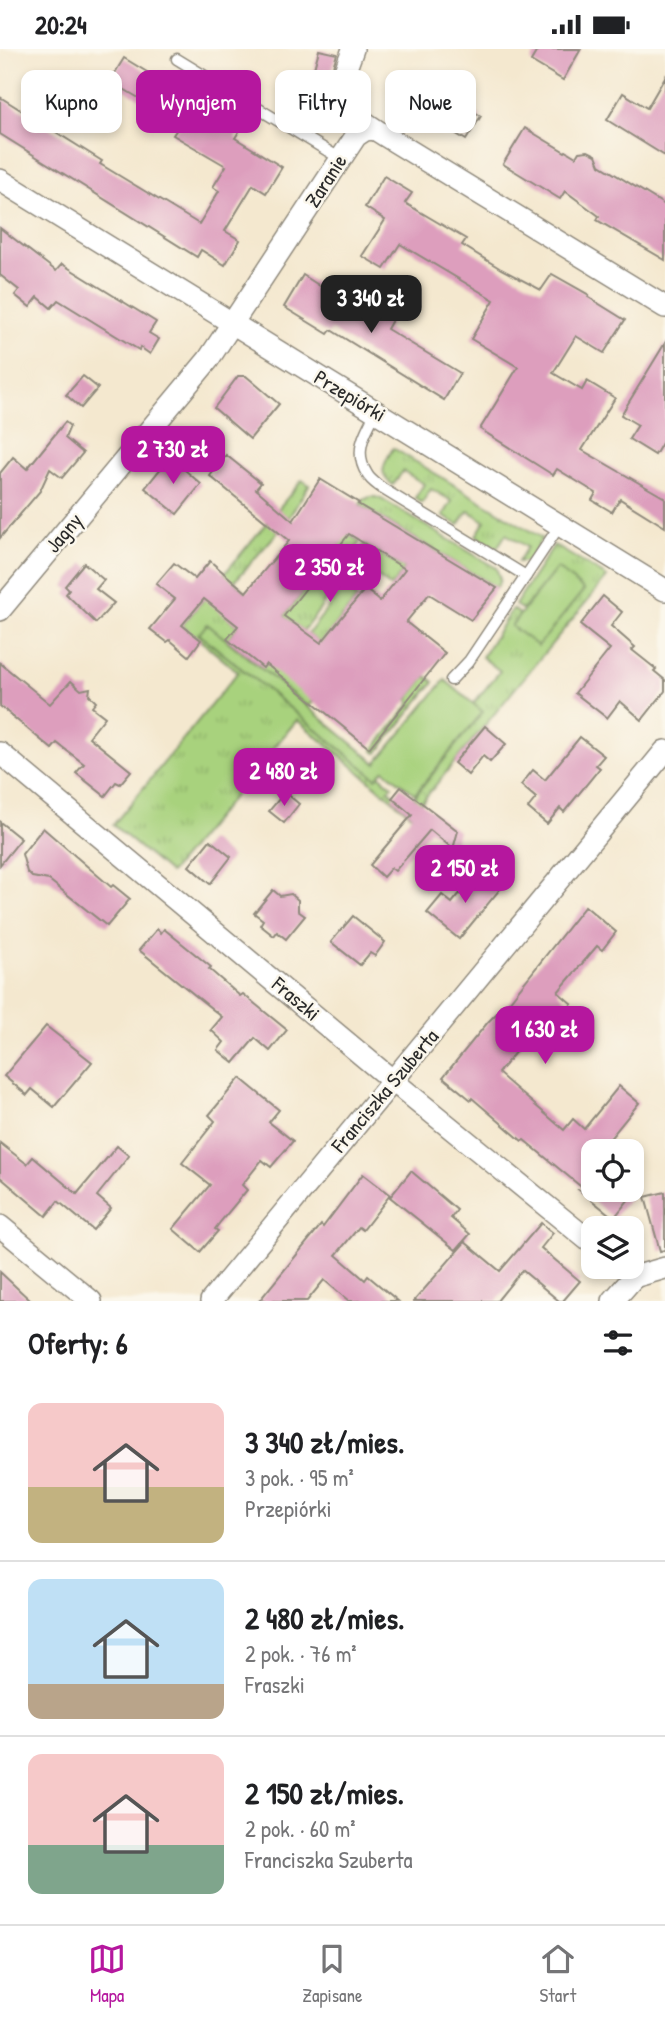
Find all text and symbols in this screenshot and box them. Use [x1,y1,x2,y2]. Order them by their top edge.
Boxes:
text: 20:24 [35,7,87,42]
chip: Kupno [21,70,122,133]
chip: Wynajem [136,70,261,133]
chip: Filtry [275,70,371,133]
chip: Nowe [385,70,476,133]
street label: Zaranie [298,149,353,213]
pin: 3 340 zł [299,275,443,335]
text: 3 340 zł [337,282,405,313]
street label: Przepiórki [309,363,392,428]
pin: 2 730 zł [101,427,245,486]
text: 2 730 zł [137,433,209,464]
street label: Jagny [38,507,89,559]
pin: 2 350 zł [258,545,402,604]
text: 2 350 zł [295,551,365,582]
pin: 2 480 zł [212,749,356,808]
text: 2 480 zł [250,755,318,786]
pin: 2 150 zł [393,845,537,905]
text: 2 150 zł [431,852,499,883]
street label: Fraszki [265,969,327,1027]
pin: 1 630 zł [473,1007,617,1066]
text: 1 630 zł [511,1013,579,1044]
street label: Franciszka Szuberta [324,1023,445,1159]
map controls [581,1139,644,1279]
button: locate [581,1139,644,1202]
button: layers [581,1216,644,1279]
text: Oferty: 6 [28,1323,128,1363]
icon: filters [599,1324,637,1362]
text: 3 340 zł/mies. [245,1422,404,1462]
icon: home [84,1431,168,1515]
text: 3 pok. · 95 m² [245,1462,354,1493]
text: Przepiórki [245,1493,332,1524]
text: 2 480 zł/mies. [245,1598,404,1638]
icon: home [84,1607,168,1691]
text: 2 pok. · 76 m² [245,1638,357,1669]
text: Fraszki [245,1669,305,1700]
text: 2 150 zł/mies. [245,1773,404,1813]
icon: home [84,1782,168,1866]
text: 2 pok. · 60 m² [245,1813,356,1844]
text: Franciszka Szuberta [245,1844,413,1875]
tab: Mapa [88,1940,126,2008]
tab: Zapisane [302,1940,363,2008]
tab: Start [539,1940,577,2008]

